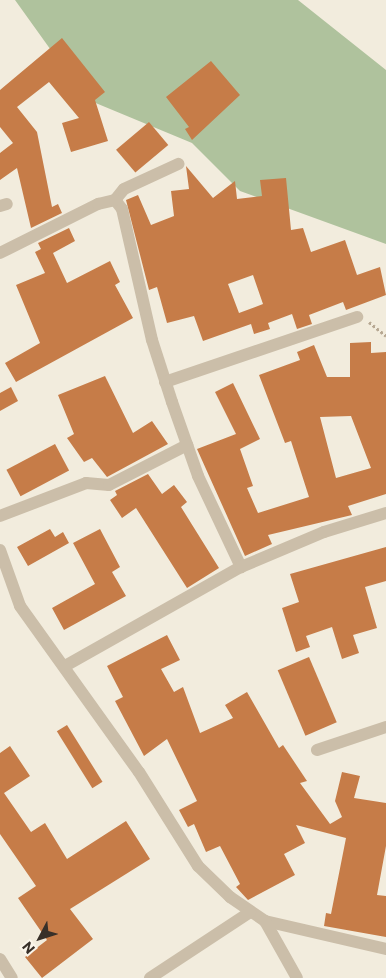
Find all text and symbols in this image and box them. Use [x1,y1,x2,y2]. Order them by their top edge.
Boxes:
north arrow [15,913,65,963]
text: N [18,938,38,957]

